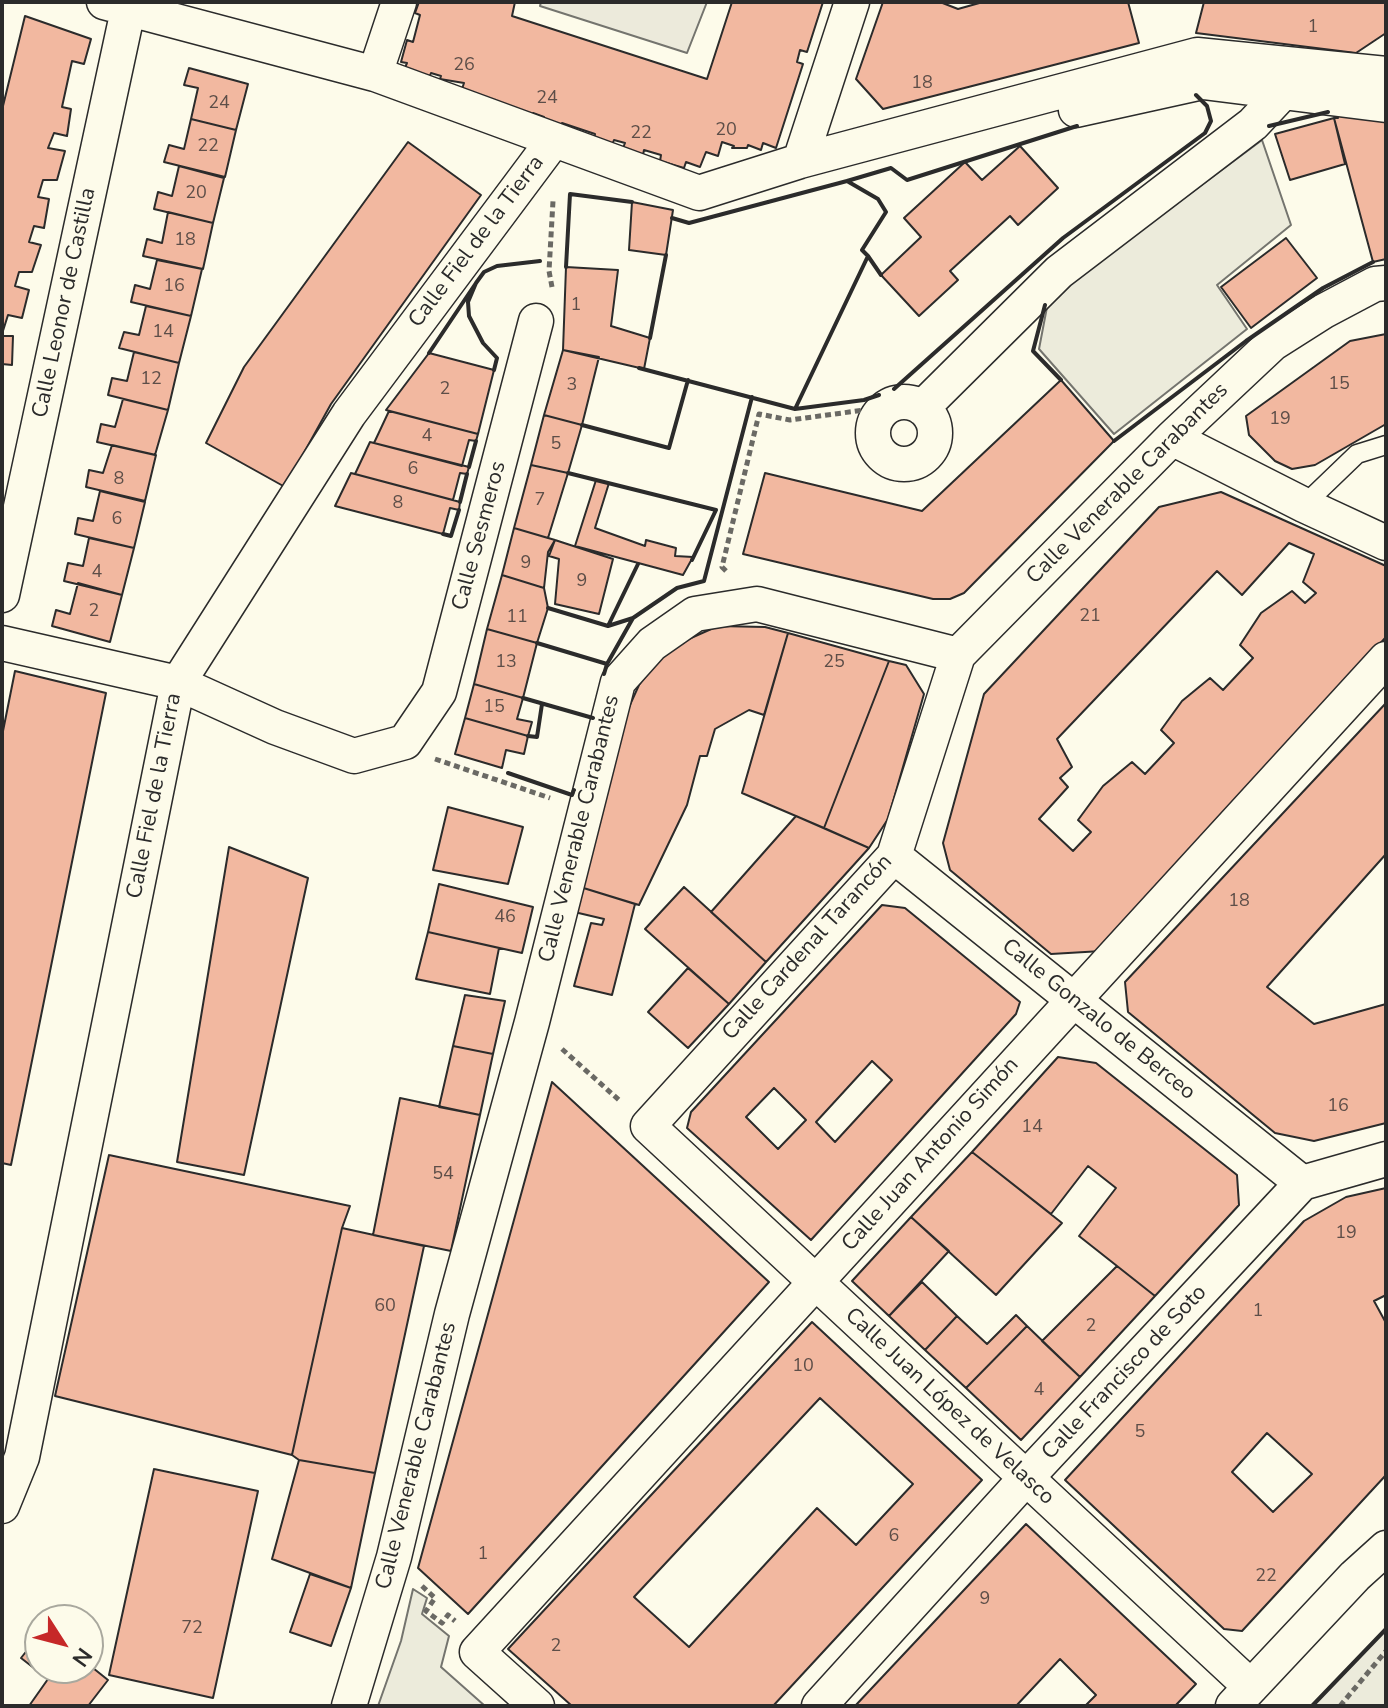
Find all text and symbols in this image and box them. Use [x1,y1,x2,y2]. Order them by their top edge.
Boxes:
house number: 1 [1308,17,1318,39]
house number: 26 [453,55,475,77]
house number: 18 [911,73,933,95]
house number: 24 [536,88,558,110]
house number: 24 [208,93,230,115]
house number: 20 [715,120,737,142]
house number: 22 [630,123,652,145]
house number: 22 [197,136,219,158]
street label: Calle Fiel de la Tierra [404,151,550,333]
house number: 20 [185,183,207,205]
street label: Calle Leonor de Castilla [28,185,102,421]
house number: 18 [174,230,196,252]
house number: 16 [163,276,185,298]
house number: 1 [571,295,581,317]
house number: 14 [152,322,174,344]
house number: 12 [140,369,162,391]
house number: 15 [1328,374,1350,396]
house number: 3 [567,375,577,397]
street label: Calle Venerable Carabantes [1022,378,1234,590]
house number: 2 [440,379,450,401]
house number: 19 [1269,409,1291,431]
house number: 4 [422,426,432,448]
house number: 5 [551,434,561,456]
house number: 6 [408,459,418,481]
street label: Calle Sesmeros [447,459,513,613]
house number: 8 [114,469,124,491]
house number: 7 [535,490,545,512]
house number: 8 [393,493,403,515]
house number: 6 [112,509,122,531]
house number: 9 [521,553,531,575]
house number: 4 [92,562,102,584]
house number: 9 [577,571,587,593]
house number: 2 [89,601,99,623]
house number: 21 [1079,606,1101,628]
house number: 11 [506,607,528,629]
house number: 13 [495,652,517,674]
house number: 25 [823,652,845,674]
street label: Calle Fiel de la Tierra [122,691,188,901]
street label: Calle Venerable Carabantes [534,693,626,965]
house number: 15 [483,697,505,719]
street label: Calle Cardenal Tarancón [718,850,898,1046]
house number: 18 [1228,891,1250,913]
house number: 46 [494,907,516,929]
street label: Calle Gonzalo de Berceo [996,934,1200,1106]
street label: Calle Juan Antonio Simón [837,1053,1025,1257]
house number: 16 [1327,1096,1349,1118]
house number: 14 [1021,1117,1043,1139]
house number: 54 [432,1164,454,1186]
house number: 19 [1335,1223,1357,1245]
street label: Calle Francisco de Soto [1037,1280,1213,1466]
house number: 60 [374,1296,396,1318]
house number: 1 [1253,1301,1263,1323]
street label: Calle Juan López de Velasco [839,1303,1059,1511]
house number: 2 [1086,1316,1096,1338]
street label: Calle Venerable Carabantes [371,1320,463,1592]
house number: 10 [792,1356,814,1378]
house number: 4 [1034,1380,1044,1402]
house number: 5 [1135,1422,1145,1444]
house number: 6 [889,1526,899,1548]
house number: 1 [478,1544,488,1566]
house number: 22 [1255,1566,1277,1588]
house number: 9 [980,1589,990,1611]
north arrow [24,1604,104,1684]
house number: 72 [181,1618,203,1640]
house number: 2 [551,1636,561,1658]
text: N [65,1641,99,1672]

